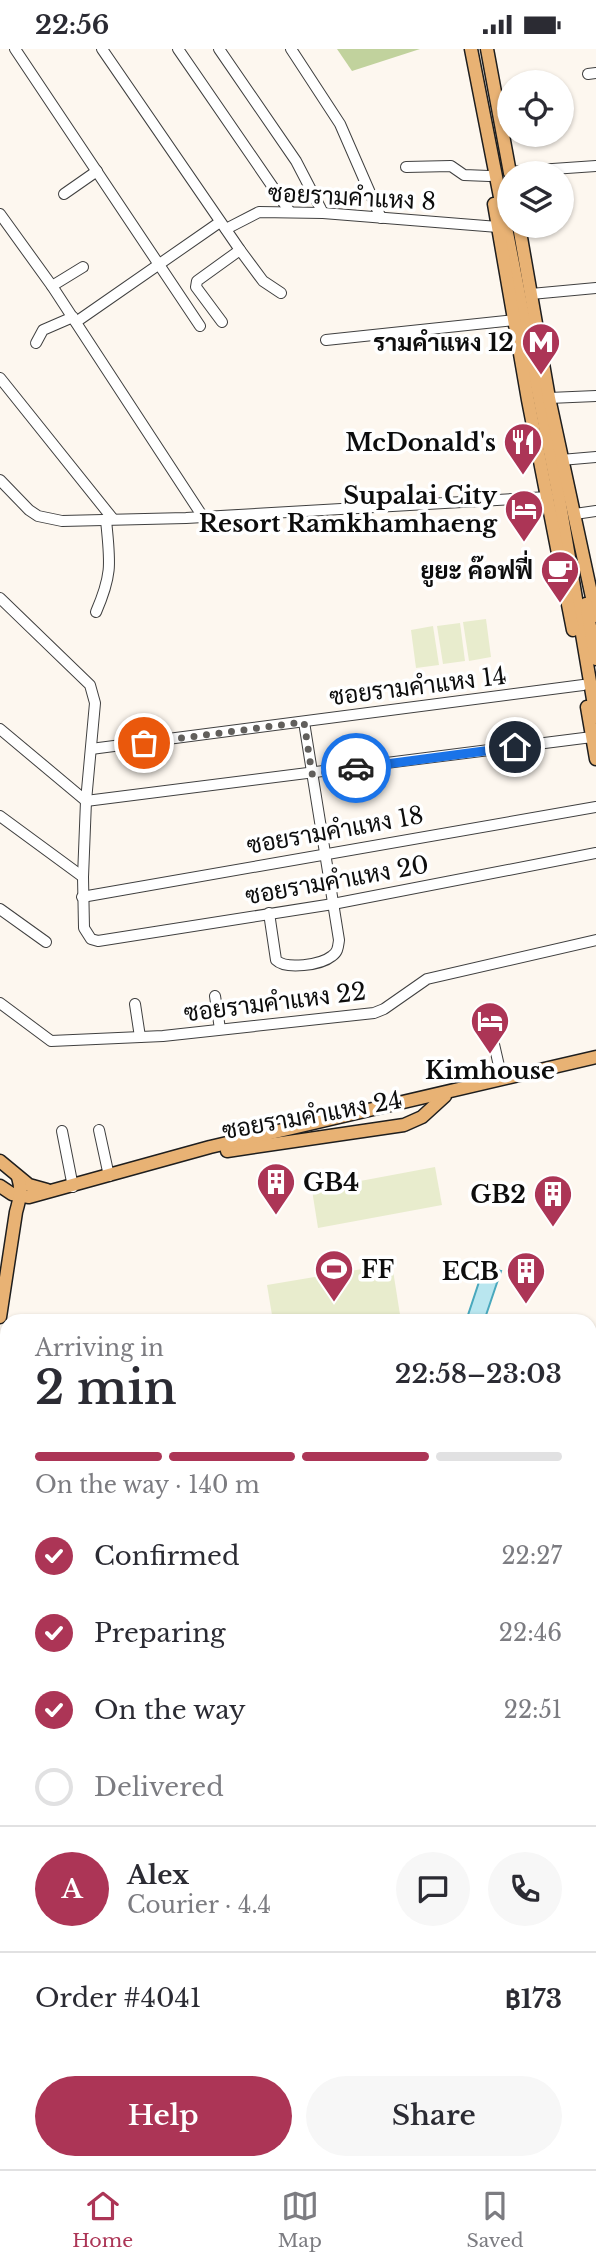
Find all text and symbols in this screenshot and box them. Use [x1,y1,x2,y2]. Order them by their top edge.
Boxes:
text: 22:56 [35,9,109,41]
map controls [497,70,574,238]
button: locate [497,70,574,147]
button: layers [497,161,574,238]
street label: ซอยรามคำแหง 8 [267,178,437,216]
metro station icon: รามคำแหง 12 [520,321,562,376]
place label: รามคำแหง 12 [373,328,514,357]
restaurant icon: McDonald's [502,421,544,476]
place label: McDonald's [345,428,496,457]
place label: Supalai City Resort Ramkhamhaeng [199,481,498,538]
hotel icon: Supalai City Resort Ramkhamhaeng [503,488,545,543]
cafe icon: ยูยะ ค๊อฟฟี่ [539,549,581,604]
place label: ยูยะ ค๊อฟฟี่ [420,550,533,587]
street label: ซอยรามคำแหง 14 [328,661,508,711]
pin [114,713,174,773]
pin [485,717,545,777]
icon: bag [125,724,163,762]
icon: home [496,728,534,766]
courier [321,733,391,803]
icon: car [337,749,375,787]
street label: ซอยรามคำแหง 18 [244,800,426,860]
street label: ซอยรามคำแหง 20 [243,850,431,910]
street label: ซอยรามคำแหง 22 [182,976,368,1028]
hotel icon: Kimhouse [469,1000,511,1055]
place label: Kimhouse [425,1056,555,1085]
street label: ซอยรามคำแหง 24 [220,1085,404,1145]
building icon: GB4 [255,1161,297,1216]
place label: GB4 [303,1168,359,1197]
building icon: GB2 [532,1173,574,1228]
place label: GB2 [470,1180,526,1209]
sports icon: FF [313,1248,355,1303]
building icon: ECB [505,1250,547,1305]
place label: FF [361,1255,395,1284]
place label: ECB [442,1257,499,1286]
text: Arriving in [35,1334,164,1362]
text: 22:58–23:03 [395,1358,562,1390]
text: 2 min [35,1359,177,1416]
text: On the way · 140 m [35,1471,260,1499]
icon: check [35,1537,73,1575]
text: Confirmed [94,1540,239,1572]
text: 22:27 [501,1542,562,1570]
icon: check [35,1614,73,1652]
text: Preparing [94,1617,226,1649]
text: 22:46 [499,1619,562,1647]
icon: check [35,1691,73,1729]
text: On the way [94,1694,246,1726]
text: 22:51 [504,1696,562,1724]
text: Delivered [94,1771,224,1803]
button: chat [396,1852,470,1926]
button: phone [488,1852,562,1926]
text: Alex [127,1859,189,1891]
text: A [61,1873,83,1905]
text: Courier · 4.4 [127,1891,271,1919]
text: Order #4041 [35,1982,201,2014]
text: ฿173 [505,1983,562,2015]
button: Help [35,2076,292,2156]
button: Share [306,2076,562,2156]
tab: Home [72,2187,133,2252]
tab: Map [278,2187,322,2252]
tab: Saved [466,2187,524,2252]

